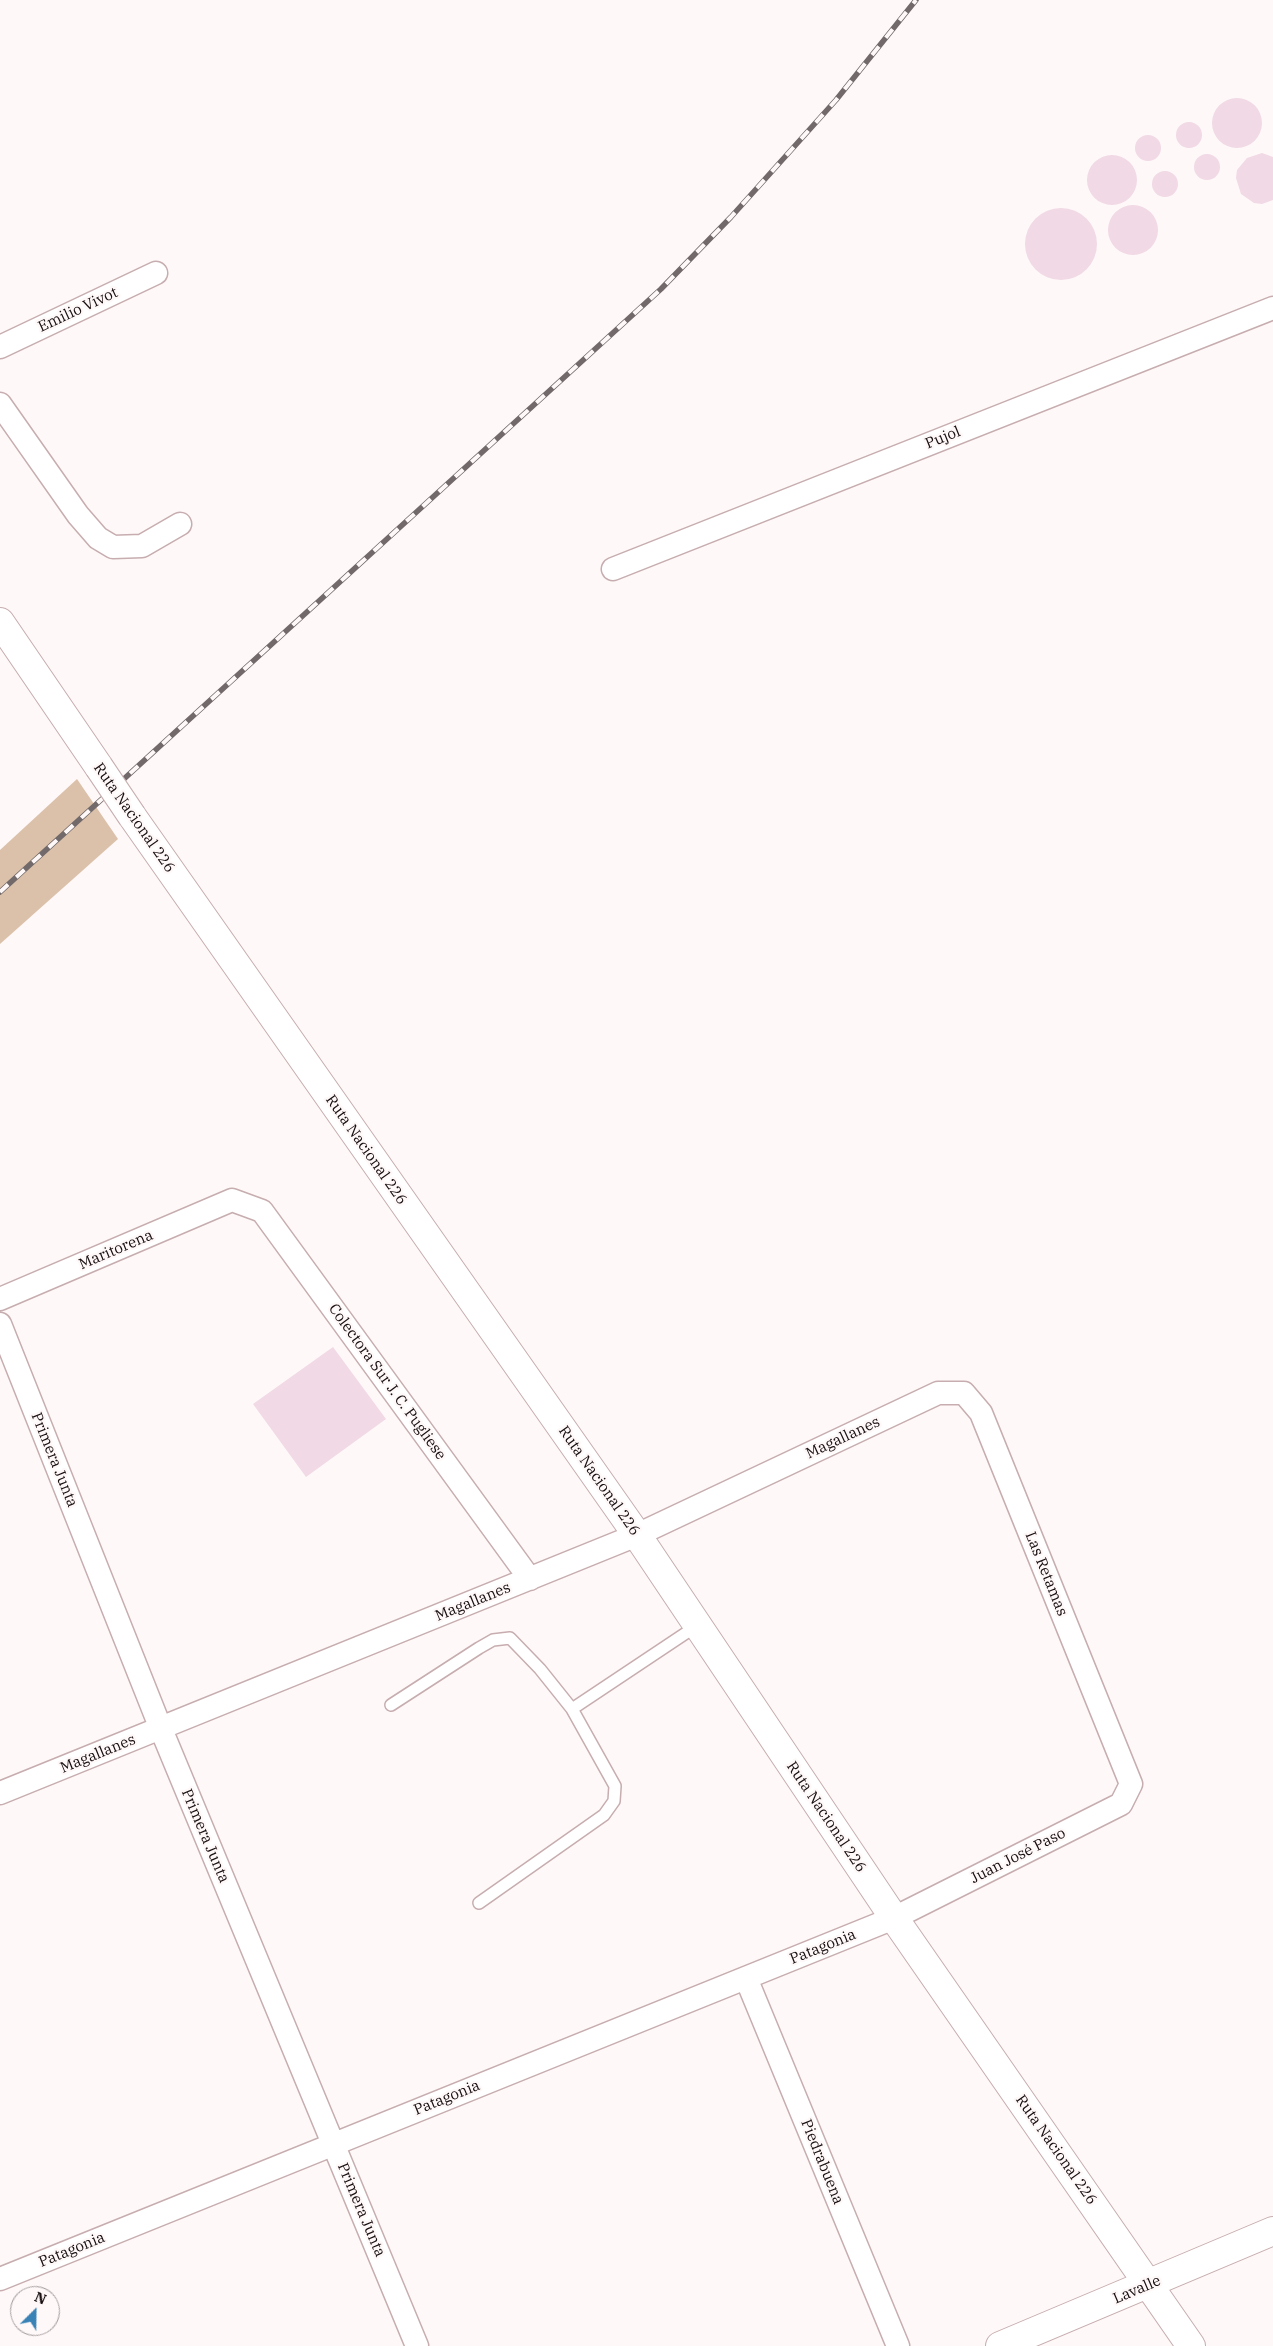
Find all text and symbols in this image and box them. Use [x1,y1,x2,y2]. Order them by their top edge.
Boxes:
street label: Emilio Vivot [35,284,121,336]
street label: Pujol [923,423,963,453]
street label: Ruta Nacional 226 [89,760,179,876]
street label: Ruta Nacional 226 [321,1092,411,1208]
street label: Maritorena [76,1226,156,1274]
street label: Colectora Sur J. C. Pugliese [324,1301,450,1463]
street label: Primera Junta [27,1410,81,1510]
street label: Magallanes [803,1413,883,1463]
street label: Ruta Nacional 226 [554,1423,644,1539]
street label: Las Retamas [1021,1529,1071,1619]
street label: Magallanes [433,1579,513,1625]
street label: Magallanes [58,1731,138,1777]
street label: Ruta Nacional 226 [782,1758,870,1876]
street label: Primera Junta [177,1786,233,1886]
street label: Juan José Paso [967,1824,1069,1888]
street label: Patagonia [787,1926,859,1968]
street label: Patagonia [411,2077,483,2119]
street label: Ruta Nacional 226 [1011,2092,1101,2208]
street label: Piedrabuena [797,2117,847,2207]
street label: Primera Junta [333,2160,389,2260]
street label: Patagonia [36,2229,108,2271]
street label: Lavalle [1110,2272,1164,2308]
north arrow [10,2286,60,2336]
text: N [32,2288,49,2309]

